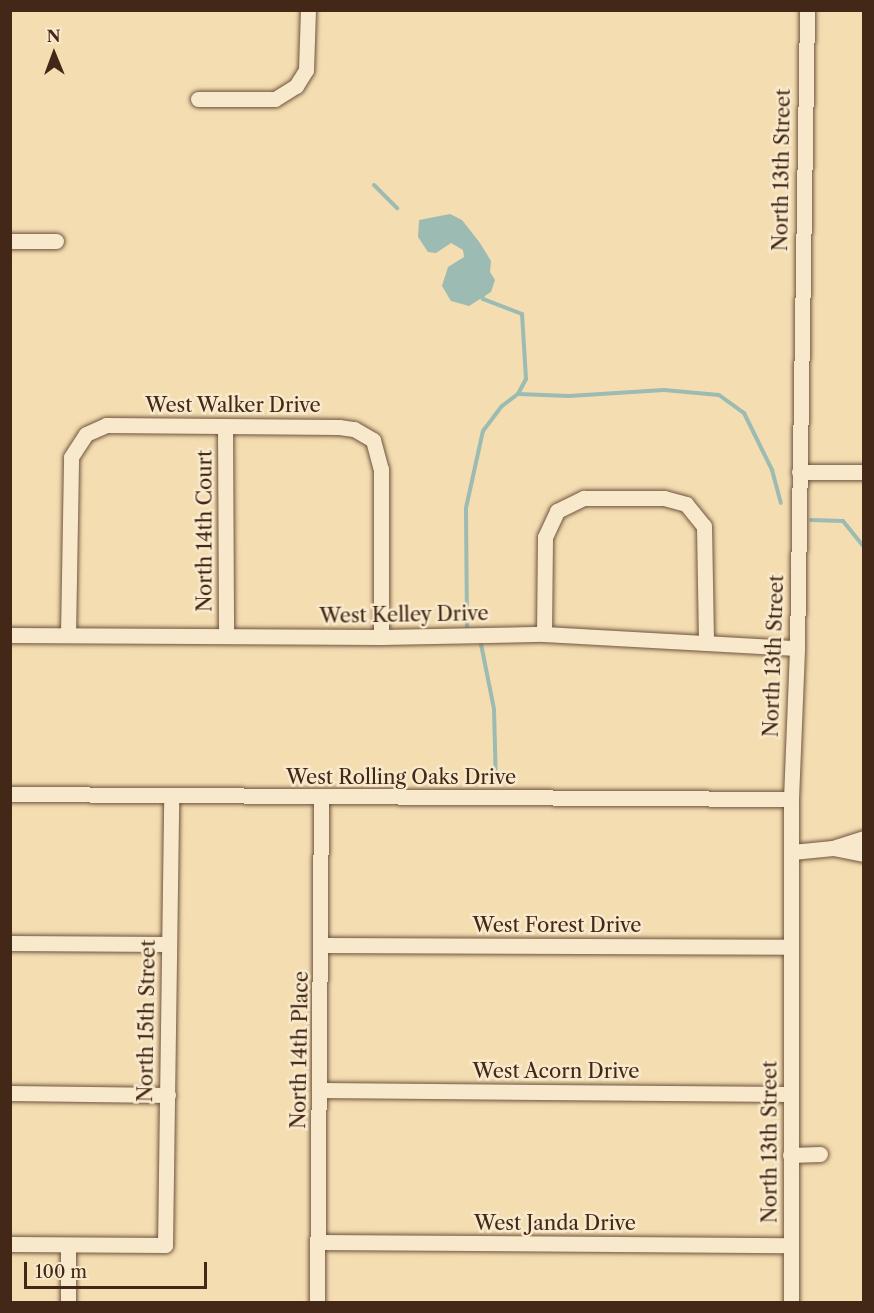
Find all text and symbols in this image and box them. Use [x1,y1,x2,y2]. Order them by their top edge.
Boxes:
north arrow [24,24,84,84]
text: N [47,26,61,46]
street label: North 13th Street [769,88,795,252]
street label: West Walker Drive [145,393,321,417]
street label: North 14th Court [193,450,217,612]
street label: North 13th Street [759,574,789,738]
street label: West Kelley Drive [319,602,489,628]
street label: West Rolling Oaks Drive [286,765,516,789]
street label: West Forest Drive [472,913,642,937]
street label: North 15th Street [134,940,160,1102]
street label: North 14th Place [287,971,313,1129]
street label: West Acorn Drive [472,1059,640,1083]
street label: North 13th Street [758,1061,782,1223]
street label: West Janda Drive [474,1211,636,1235]
scale bar [27,1250,210,1288]
text: 100 m [35,1261,87,1283]

